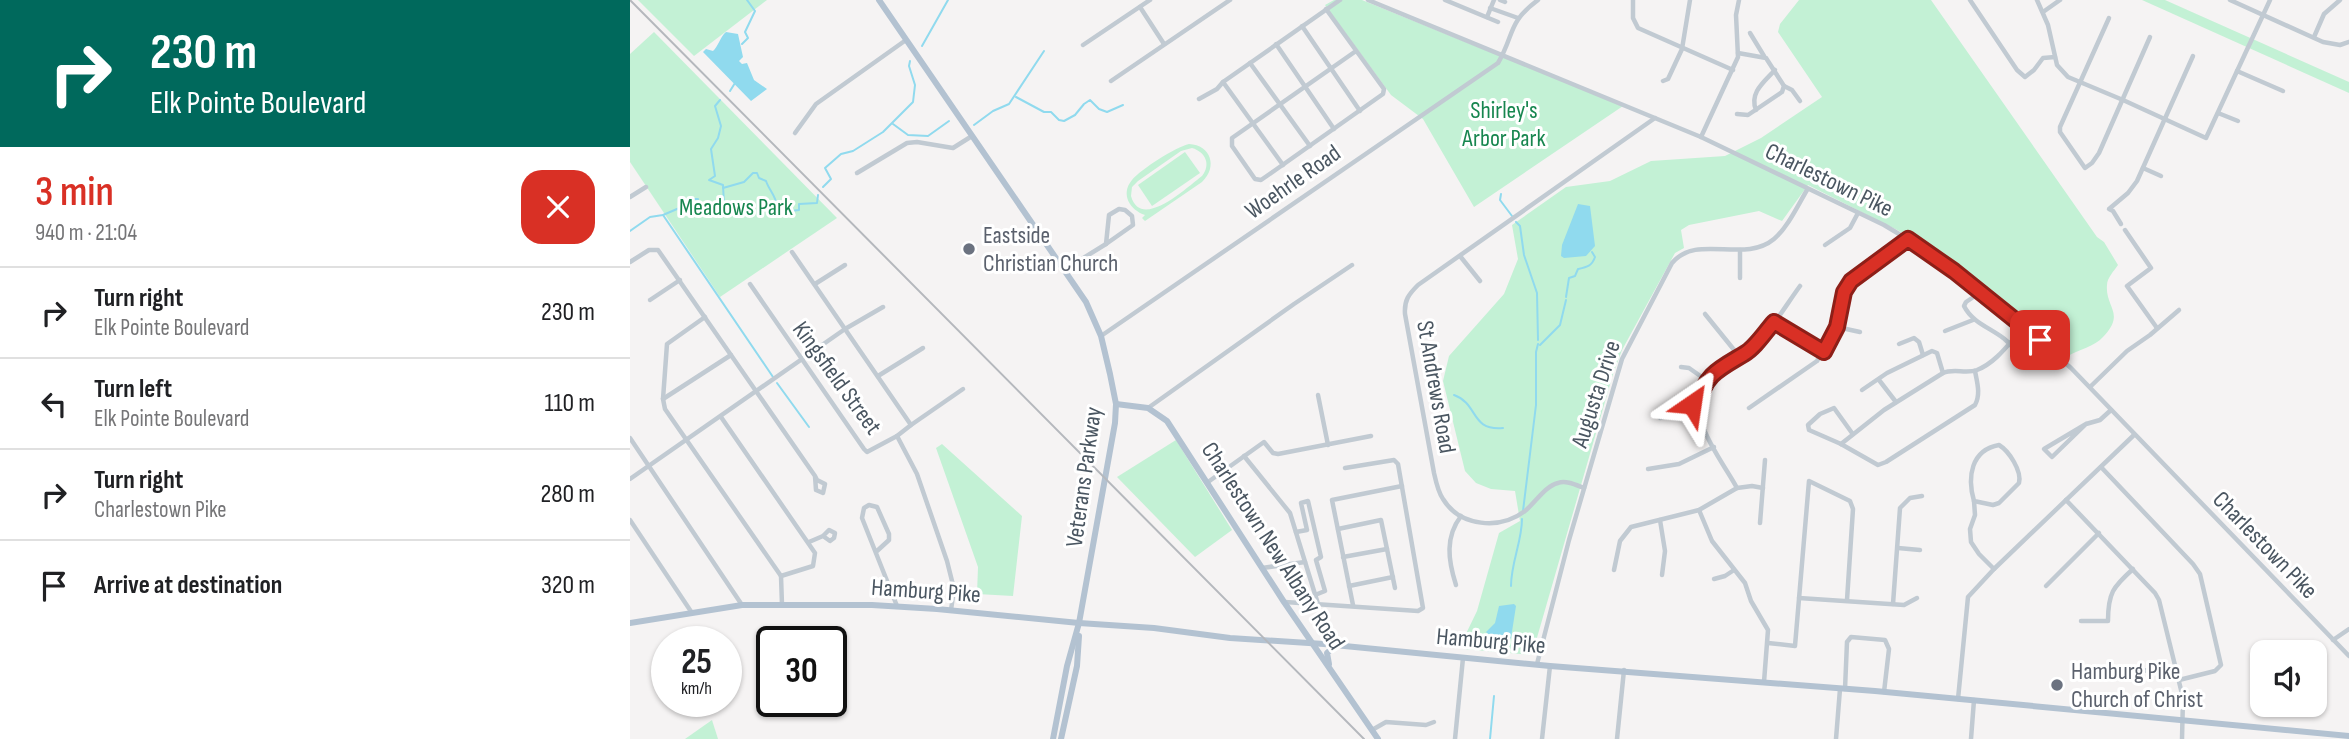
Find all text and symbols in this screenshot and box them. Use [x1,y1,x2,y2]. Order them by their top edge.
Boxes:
text: 230 m [150,24,257,83]
icon: right [35,28,126,119]
text: Elk Pointe Boulevard [150,84,366,123]
park label: Shirley's Arbor Park [1461,96,1546,153]
street label: Charlestown Pike [1760,137,1898,223]
street label: Woehrle Road [1240,139,1346,225]
text: 3 min [35,167,114,218]
button: close [521,170,595,244]
park label: Meadows Park [679,193,793,222]
text: 940 m · 21:04 [35,219,137,247]
place label: Eastside Christian Church [983,221,1118,278]
marker: Eastside Christian Church [961,241,977,257]
text: Turn right [94,283,183,314]
icon: right [35,294,73,332]
text: 230 m [541,297,595,328]
pin [2010,310,2070,370]
text: Elk Pointe Boulevard [94,314,249,342]
street label: Kingsfield Street [786,316,888,440]
street label: St Andrews Road [1410,318,1462,456]
icon: arrive [2021,321,2059,359]
street label: Augusta Drive [1565,337,1627,452]
position arrow [1655,367,1729,441]
text: Turn left [94,374,172,405]
icon: left [35,385,73,423]
text: 110 m [544,388,595,419]
text: Elk Pointe Boulevard [94,405,249,433]
street label: Veterans Parkway [1060,405,1108,549]
street label: Charlestown New Albany Road [1195,437,1351,655]
text: Turn right [94,465,183,496]
icon: right [35,476,73,514]
text: 280 m [540,479,595,510]
street label: Charlestown Pike [2207,485,2323,605]
text: Charlestown Pike [94,496,227,524]
icon: arrive [35,567,73,605]
text: Arrive at destination [94,570,282,601]
text: 320 m [541,570,595,601]
street label: Hamburg Pike [870,573,982,609]
street label: Hamburg Pike [1435,622,1547,660]
speed limit sign: 30 [756,626,847,717]
map controls [2250,640,2327,717]
button: sound [2250,640,2327,717]
text: 25 [681,641,712,684]
place label: Hamburg Pike Church of Christ [2071,657,2203,714]
marker: Hamburg Pike Church of Christ [2049,677,2065,693]
text: km/h [681,678,712,699]

